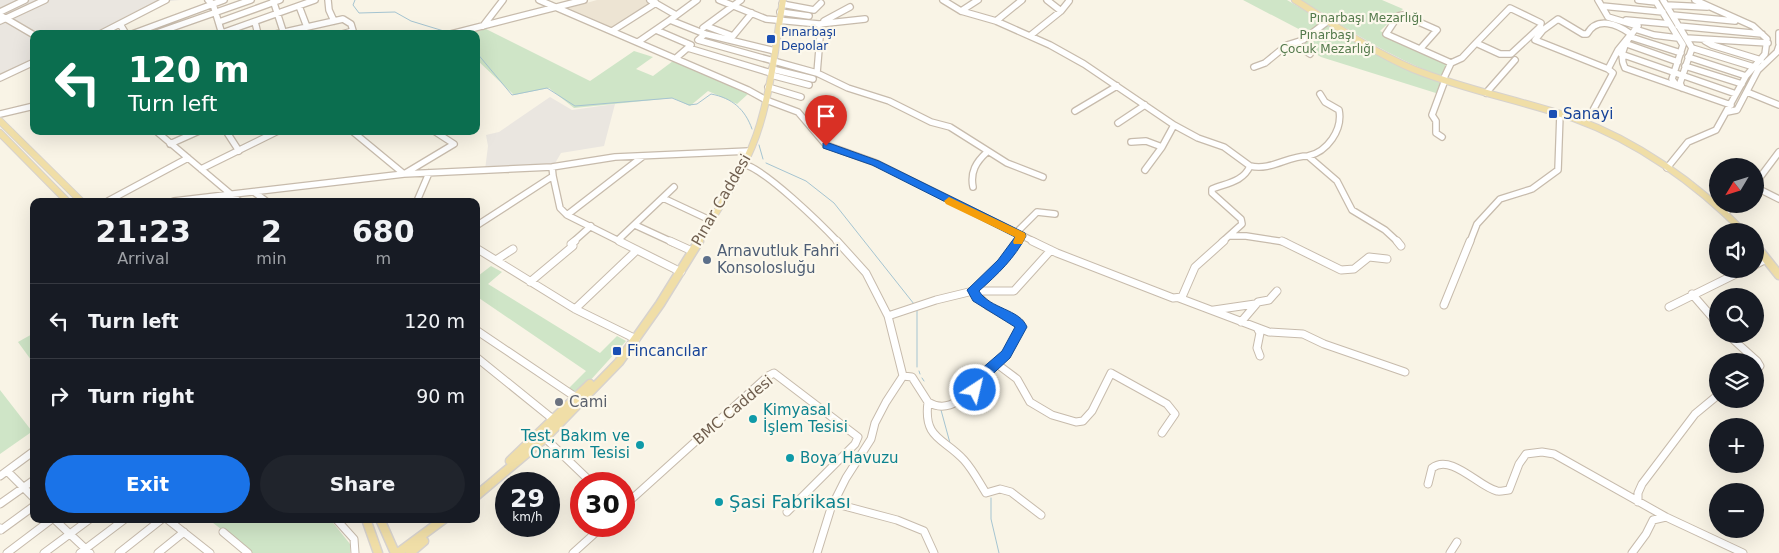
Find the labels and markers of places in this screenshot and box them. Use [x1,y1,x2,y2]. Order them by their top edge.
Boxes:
place label: Pınarbaşı Depolar [781,25,836,53]
marker: Pınarbaşı Depolar [765,33,777,45]
pin [805,95,847,146]
place label: Sanayi [1563,105,1613,123]
marker: Sanayi [1547,108,1559,120]
place label: Arnavutluk Fahri Konsolosluğu [717,242,840,277]
marker: Arnavutluk Fahri Konsolosluğu [701,254,713,266]
place label: Fincancılar [627,342,708,360]
marker: Fincancılar [611,345,623,357]
place label: Cami [569,393,607,411]
marker: Cami [553,396,565,408]
place label: Kimyasal İşlem Tesisi [763,401,848,436]
marker: Kimyasal İşlem Tesisi [747,413,759,425]
place label: Test, Bakım ve Onarım Tesisi [520,427,630,462]
marker: Test, Bakım ve Onarım Tesisi [634,439,646,451]
place label: Boya Havuzu [800,449,899,467]
marker: Boya Havuzu [784,452,796,464]
place label: Şasi Fabrikası [729,491,851,512]
marker: Şasi Fabrikası [713,496,725,508]

